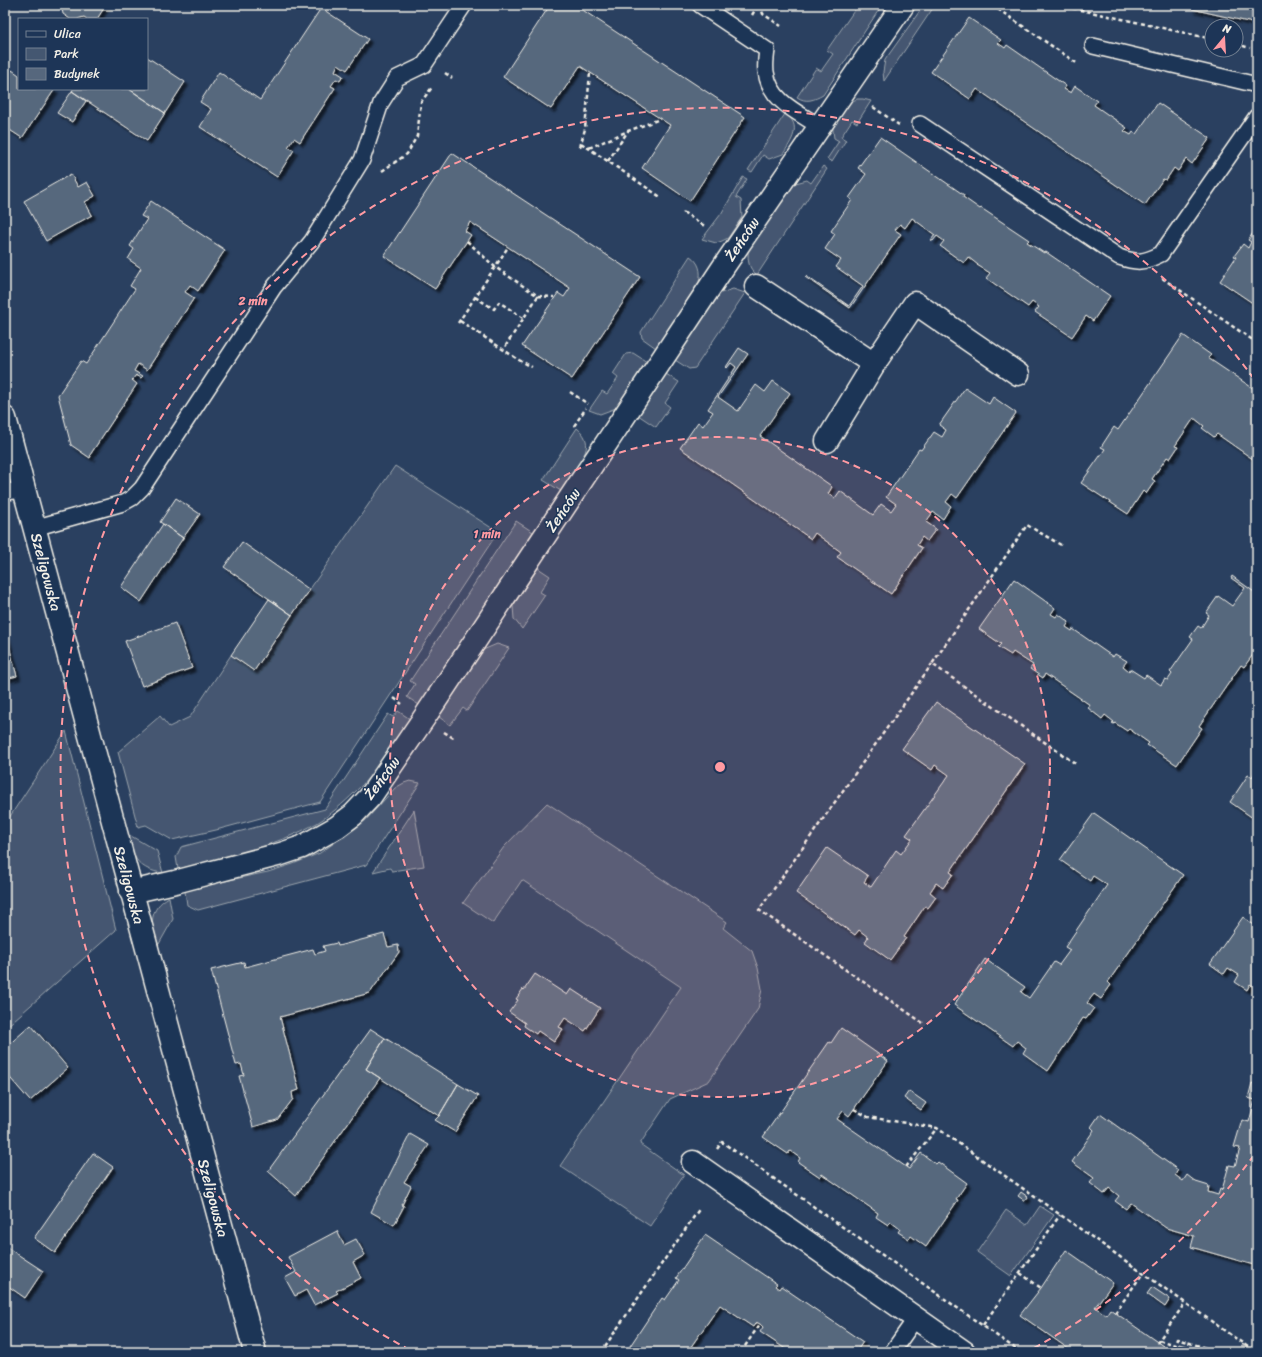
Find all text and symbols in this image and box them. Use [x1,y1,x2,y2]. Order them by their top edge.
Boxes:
legend [18,18,148,90]
north arrow [1204,18,1244,58]
text: N [1219,18,1234,39]
text: Ulica [54,23,82,45]
text: Park [54,43,79,65]
text: Budynek [54,63,100,85]
street label: Żeńców [717,211,767,267]
text: 2 min [237,290,268,312]
street label: Żeńców [538,482,588,538]
text: 1 min [473,523,501,545]
street label: Szeligowska [23,530,69,615]
street label: Żeńców [357,750,408,806]
centre of rings [713,760,727,774]
street label: Szeligowska [106,843,152,928]
street label: Szeligowska [190,1156,236,1241]

